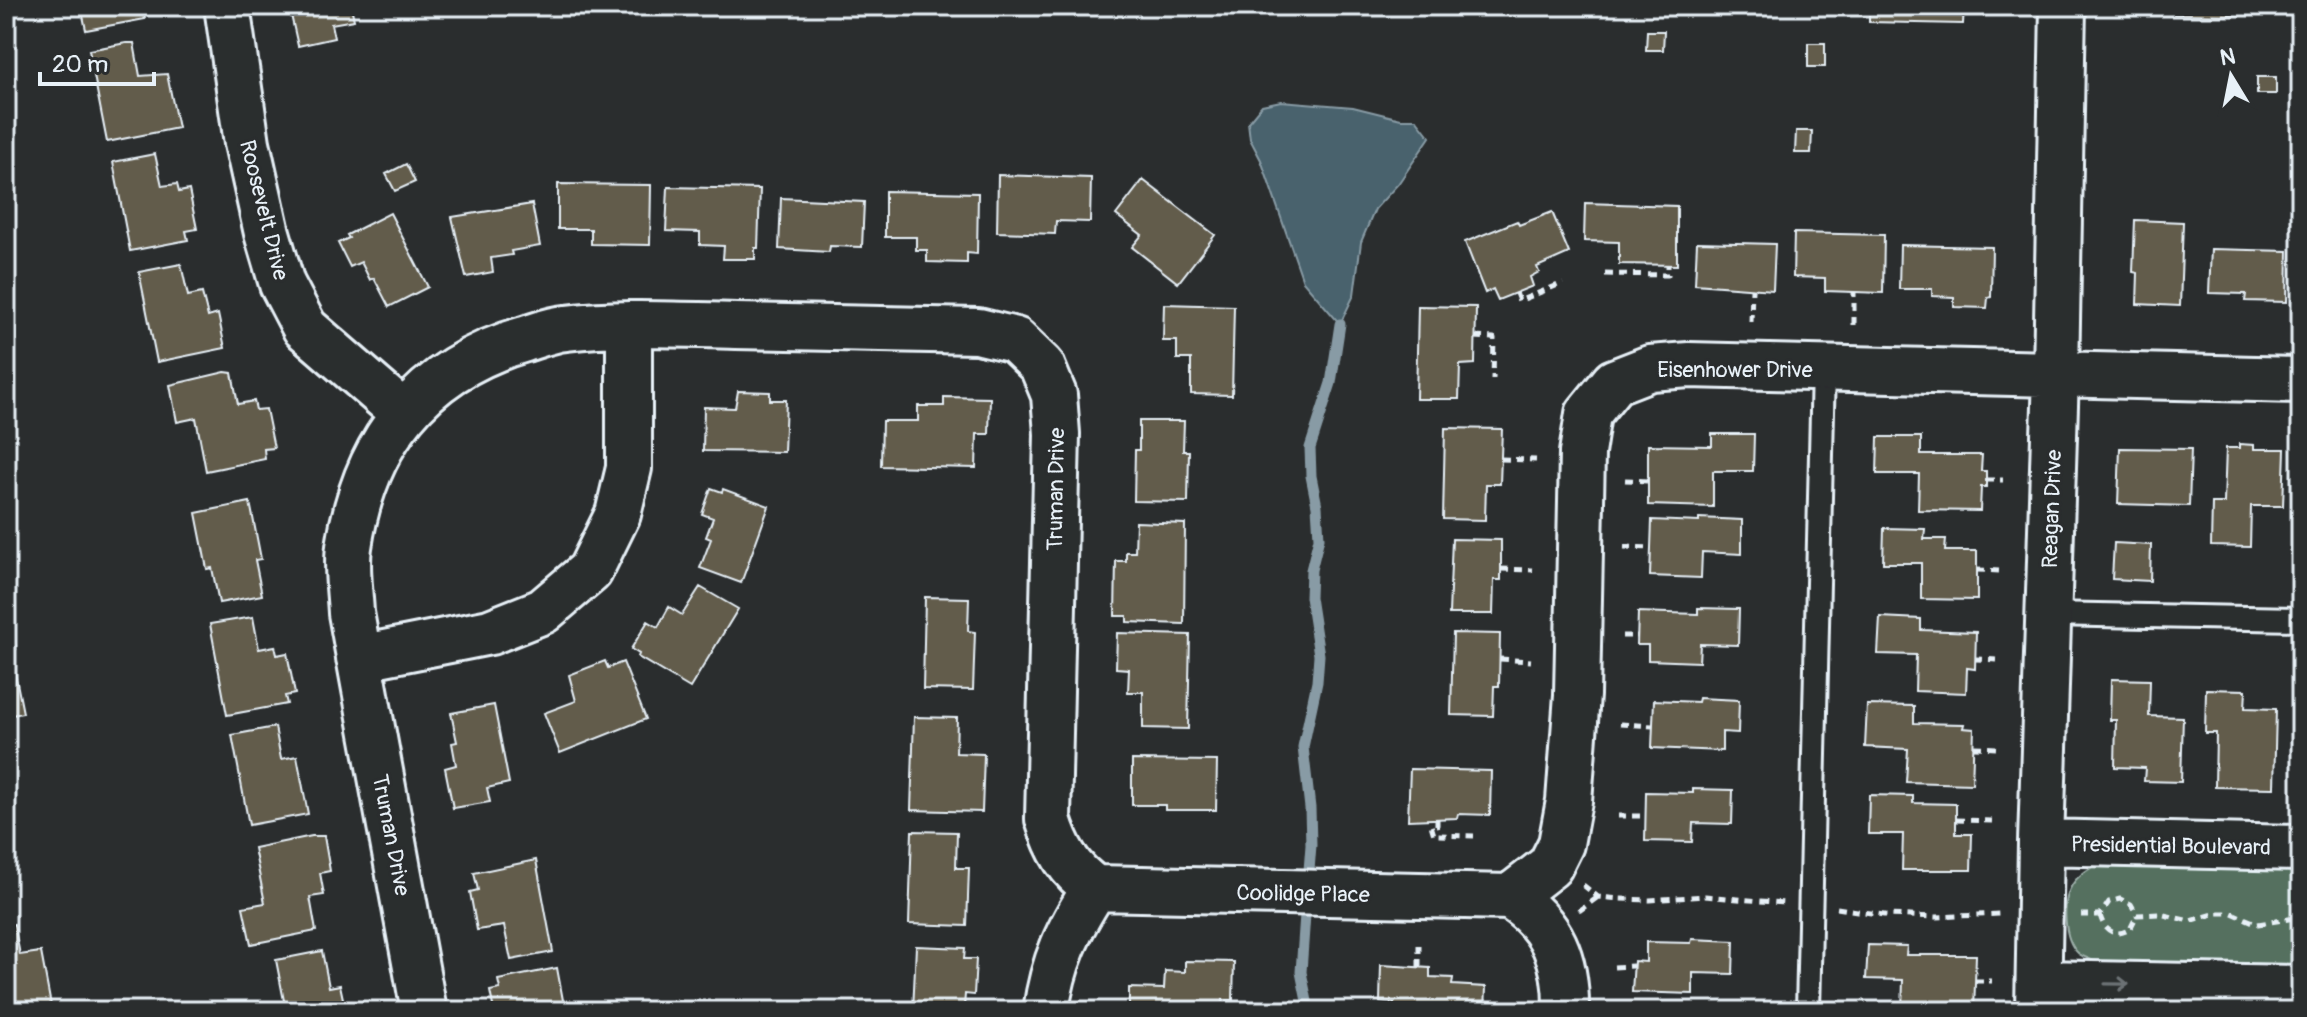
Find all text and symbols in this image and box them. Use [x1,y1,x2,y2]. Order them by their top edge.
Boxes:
scale bar [40,36,154,86]
north arrow [2191,36,2271,116]
text: N [2218,42,2238,72]
text: 20 m [52,50,108,79]
street label: Roosevelt Drive [233,137,295,283]
street label: Eisenhower Drive [1657,356,1813,384]
street label: Truman Drive [1041,427,1071,551]
street label: Reagan Drive [2036,449,2068,569]
street label: Truman Drive [366,772,417,898]
street label: Presidential Boulevard [2071,830,2271,862]
street label: Coolidge Place [1236,879,1370,909]
one-way arrow [2103,976,2130,992]

